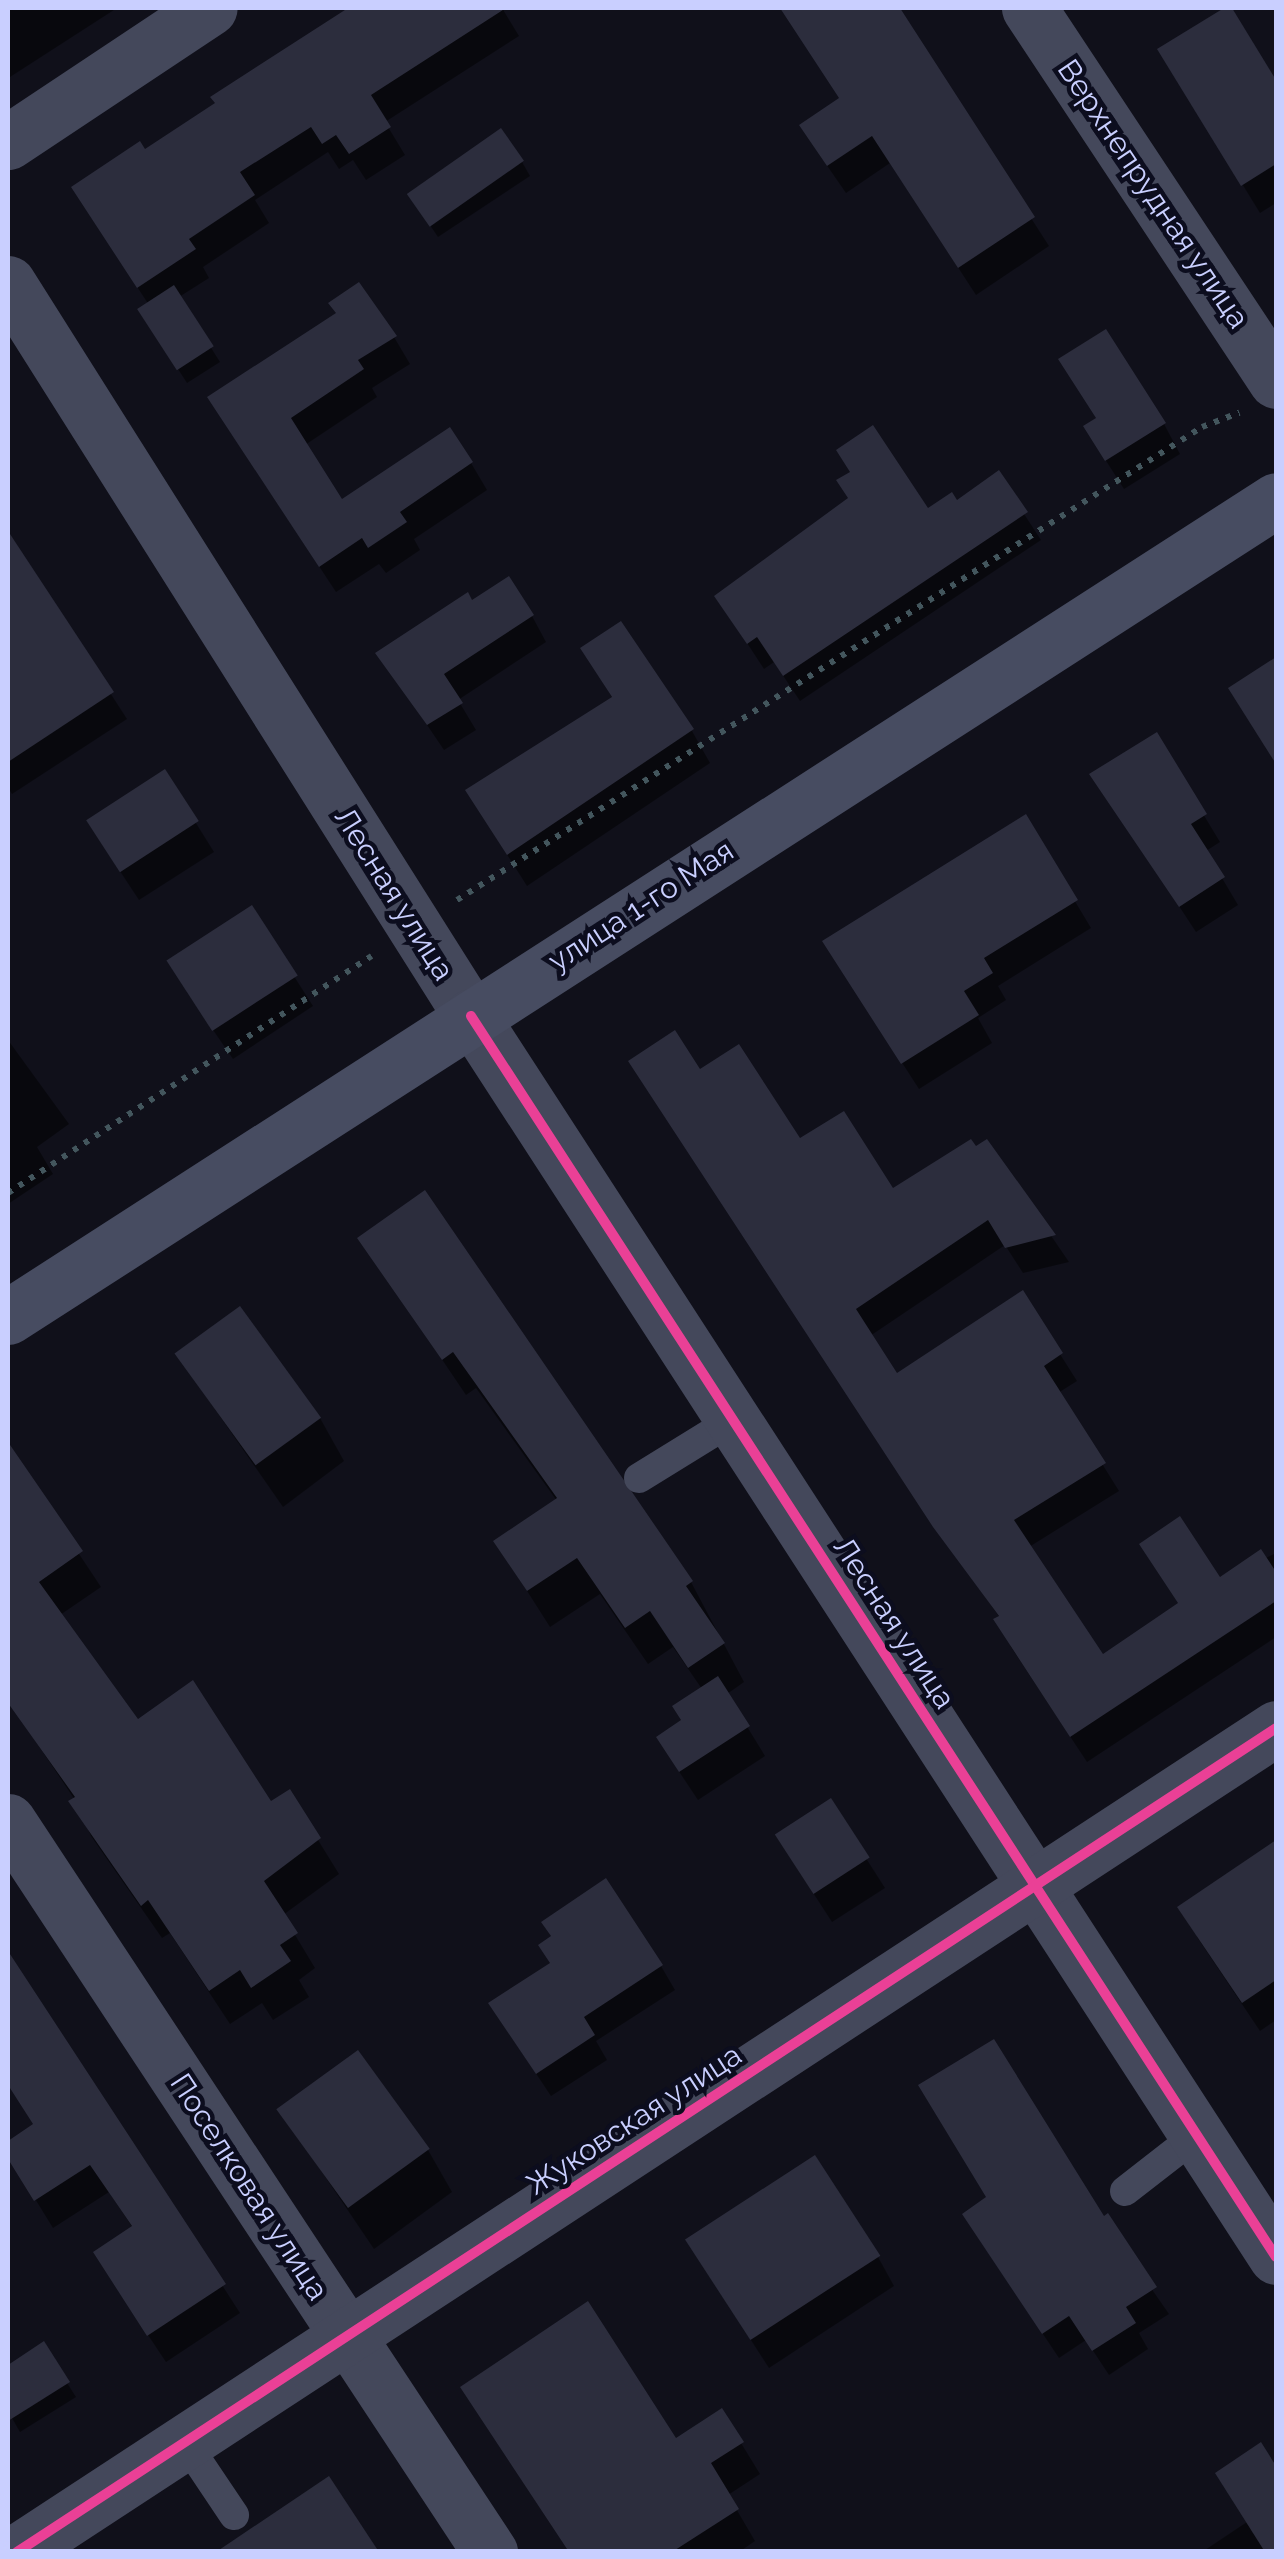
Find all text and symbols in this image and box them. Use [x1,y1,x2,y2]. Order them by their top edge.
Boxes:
street label: Верхнепрудная улица [1049,53,1257,335]
street label: Лесная улица [326,801,462,987]
street label: улица 1-го Мая [542,833,740,979]
street label: Лесная улица [825,1530,963,1716]
street label: Жуковская улица [519,2037,749,2203]
street label: Поселковая улица [162,2067,336,2307]

